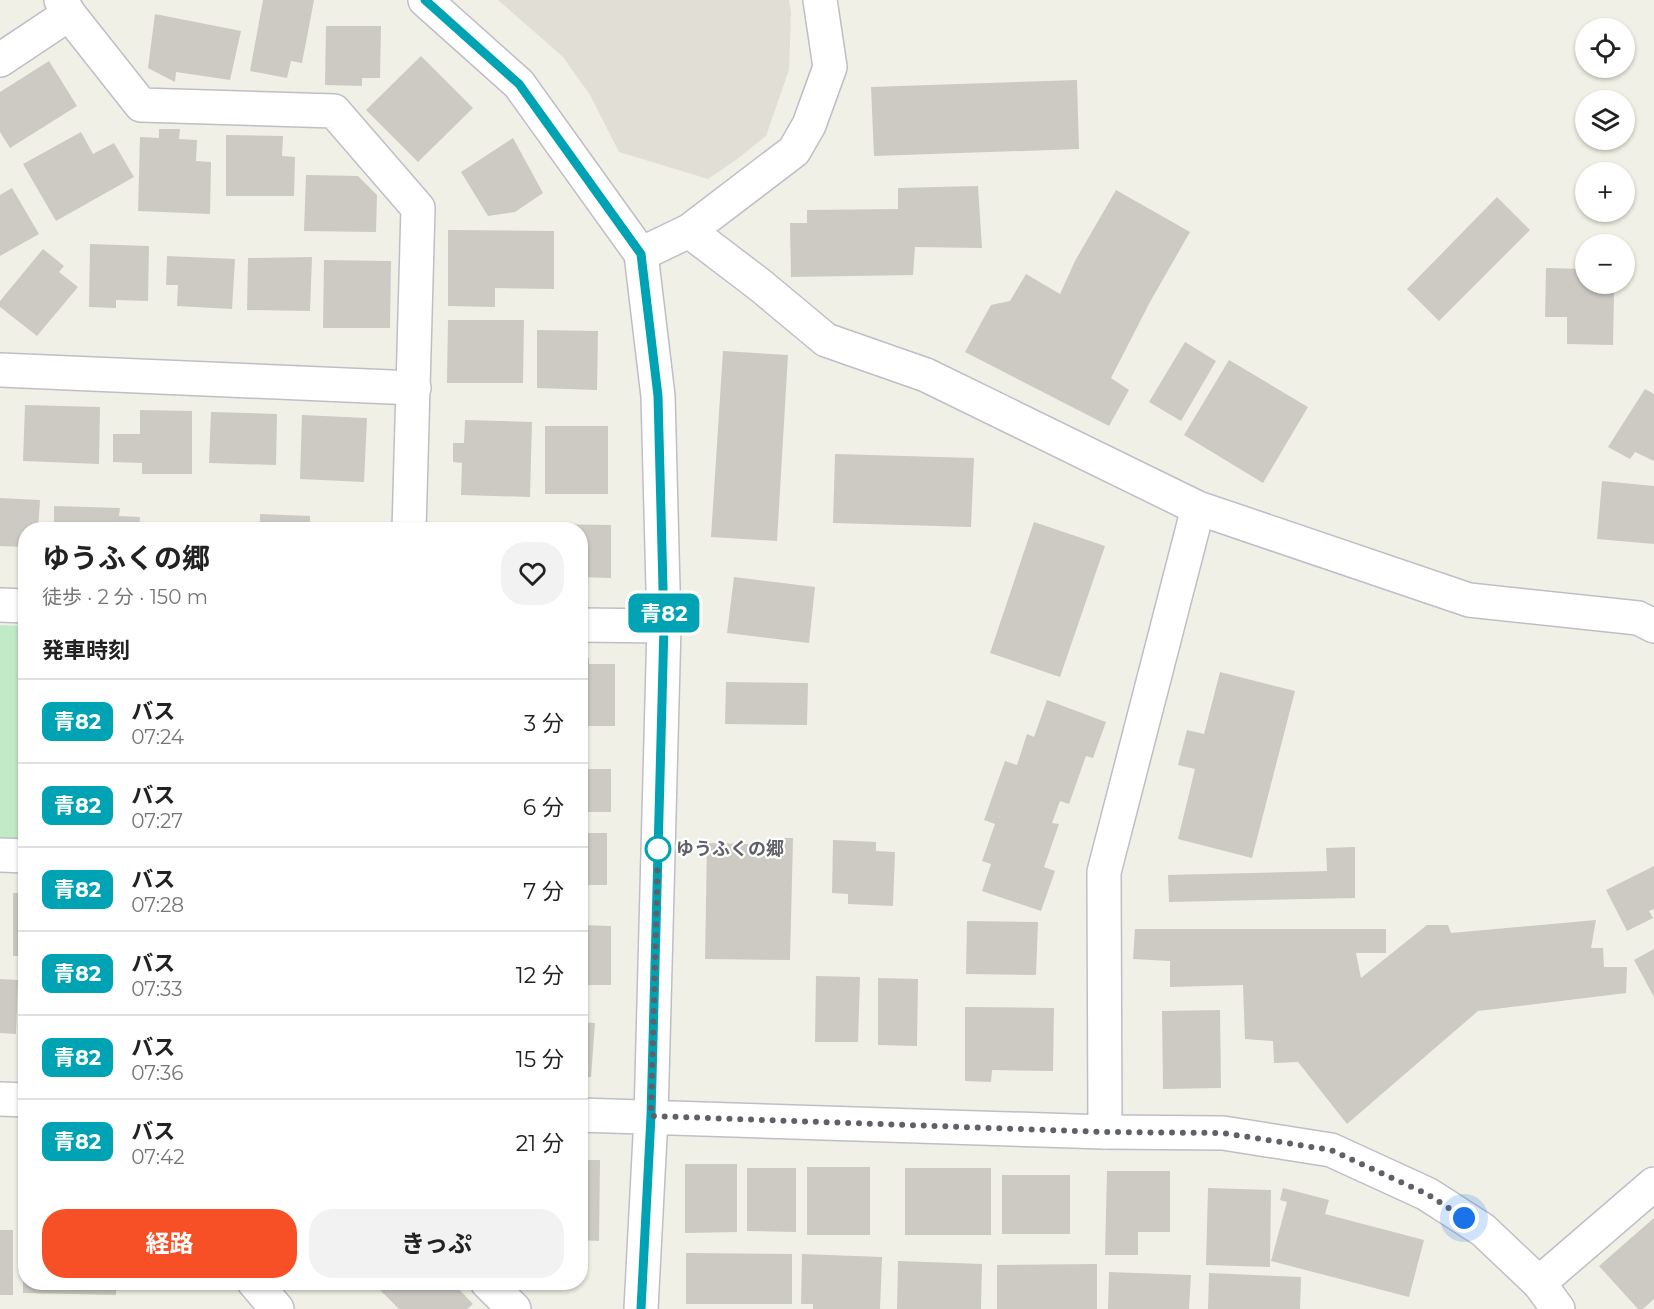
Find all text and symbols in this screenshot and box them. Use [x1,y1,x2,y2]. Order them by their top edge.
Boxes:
map controls [1575,18,1635,294]
button: locate [1575,18,1635,78]
button: layers [1575,90,1635,150]
button: + [1575,162,1635,222]
button: − [1575,234,1635,294]
text: ゆうふくの郷 [42,541,210,575]
button: heart [501,542,564,605]
text: 徒歩 · 2 分 · 150 m [42,585,208,609]
line badge: 青82 [630,594,698,632]
text: 青82 [640,601,688,626]
text: 発車時刻 [42,637,130,664]
text: バス [131,698,175,725]
text: 青82 [54,709,101,734]
text: 3 分 [524,710,564,737]
text: 07:24 [131,725,184,749]
text: バス [131,782,175,809]
text: 青82 [54,793,101,818]
text: 6 分 [523,794,564,821]
text: 07:27 [131,809,183,833]
marker: ゆうふくの郷 [645,836,671,862]
place label: ゆうふくの郷 [676,838,784,860]
text: バス [131,866,175,893]
text: 青82 [54,877,101,902]
text: 7 分 [523,878,564,905]
text: 07:28 [131,893,184,917]
text: バス [131,950,175,977]
text: 青82 [54,961,101,986]
text: 12 分 [516,962,564,989]
text: 07:33 [131,977,182,1001]
text: バス [131,1034,175,1061]
text: 青82 [54,1045,101,1070]
text: 15 分 [516,1046,564,1073]
text: 07:36 [131,1061,183,1085]
text: バス [131,1118,175,1145]
text: 青82 [54,1129,101,1154]
text: 21 分 [516,1130,564,1157]
text: 07:42 [131,1145,185,1169]
your location [1449,1203,1479,1233]
button: 経路 [42,1209,297,1278]
button: きっぷ [309,1209,564,1278]

